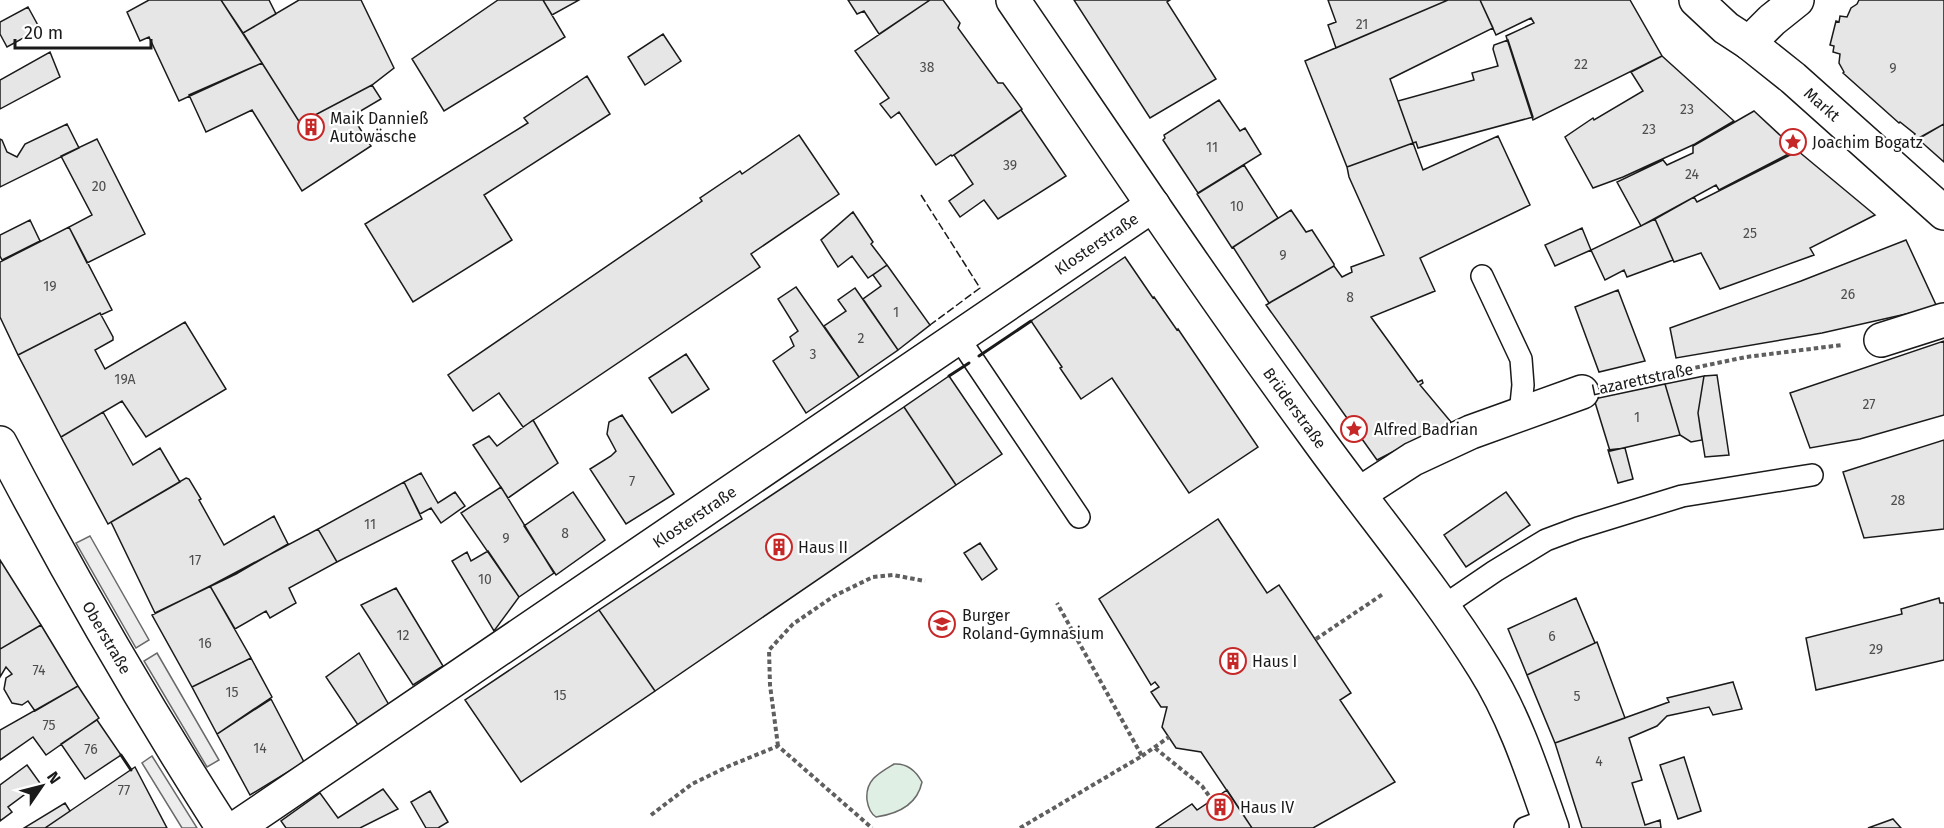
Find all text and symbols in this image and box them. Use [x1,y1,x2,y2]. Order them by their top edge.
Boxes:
scale bar [15,12,152,50]
house number: 21 [1356,16,1368,33]
text: 20 m [24,22,63,44]
house number: 22 [1574,56,1588,73]
house number: 38 [920,59,935,76]
house number: 9 [1889,60,1897,77]
street label: Markt [1800,84,1844,126]
house number: 23 [1680,101,1694,118]
place label: Maik Dannieß Autowäsche [330,109,428,146]
building icon: Maik Dannieß Autowäsche [296,112,326,142]
house number: 23 [1642,121,1656,138]
place icon: Joachim Bogatz [1778,127,1808,157]
place label: Joachim Bogatz [1812,133,1923,152]
house number: 11 [1206,139,1218,156]
house number: 39 [1003,157,1017,174]
house number: 24 [1685,166,1700,183]
house number: 20 [92,178,107,195]
house number: 10 [1230,198,1244,215]
street label: Klosterstraße [1051,209,1142,279]
house number: 25 [1743,225,1757,242]
house number: 9 [1279,247,1287,264]
house number: 19 [43,278,57,295]
house number: 26 [1841,286,1855,303]
house number: 8 [1346,289,1354,306]
house number: 1 [893,304,899,321]
house number: 2 [858,330,865,347]
house number: 3 [810,346,817,363]
street label: Lazarettstraße [1589,359,1695,400]
street label: Brüderstraße [1259,364,1330,452]
house number: 19A [114,371,136,388]
house number: 27 [1862,396,1876,413]
house number: 1 [1634,409,1640,426]
place icon: Alfred Badrian [1339,414,1369,444]
place label: Alfred Badrian [1374,420,1478,439]
house number: 7 [629,473,635,490]
street label: Klosterstraße [649,482,740,552]
house number: 28 [1891,492,1906,509]
house number: 11 [364,516,376,533]
house number: 8 [561,525,569,542]
house number: 9 [502,530,510,547]
building icon: Haus II [764,532,794,562]
place label: Haus II [798,538,848,557]
house number: 17 [189,552,201,569]
house number: 10 [478,571,492,588]
street label: Oberstraße [78,598,135,678]
place label: Burger Roland-Gymnasium [962,606,1104,643]
school or university icon: Burger Roland-Gymnasium [927,609,957,639]
house number: 12 [397,627,410,644]
house number: 6 [1548,628,1556,645]
house number: 16 [198,635,212,652]
house number: 29 [1869,641,1883,658]
building icon: Haus I [1218,646,1248,676]
place label: Haus I [1252,652,1297,671]
house number: 74 [32,662,46,679]
house number: 15 [225,684,239,701]
house number: 15 [553,687,567,704]
house number: 5 [1573,688,1581,705]
house number: 75 [42,717,56,734]
house number: 14 [253,740,267,757]
house number: 76 [84,741,98,758]
house number: 4 [1595,753,1603,770]
north arrow [12,756,72,816]
text: N [43,768,65,787]
house number: 77 [118,782,130,799]
building icon: Haus IV [1205,792,1235,822]
place label: Haus IV [1240,798,1294,817]

